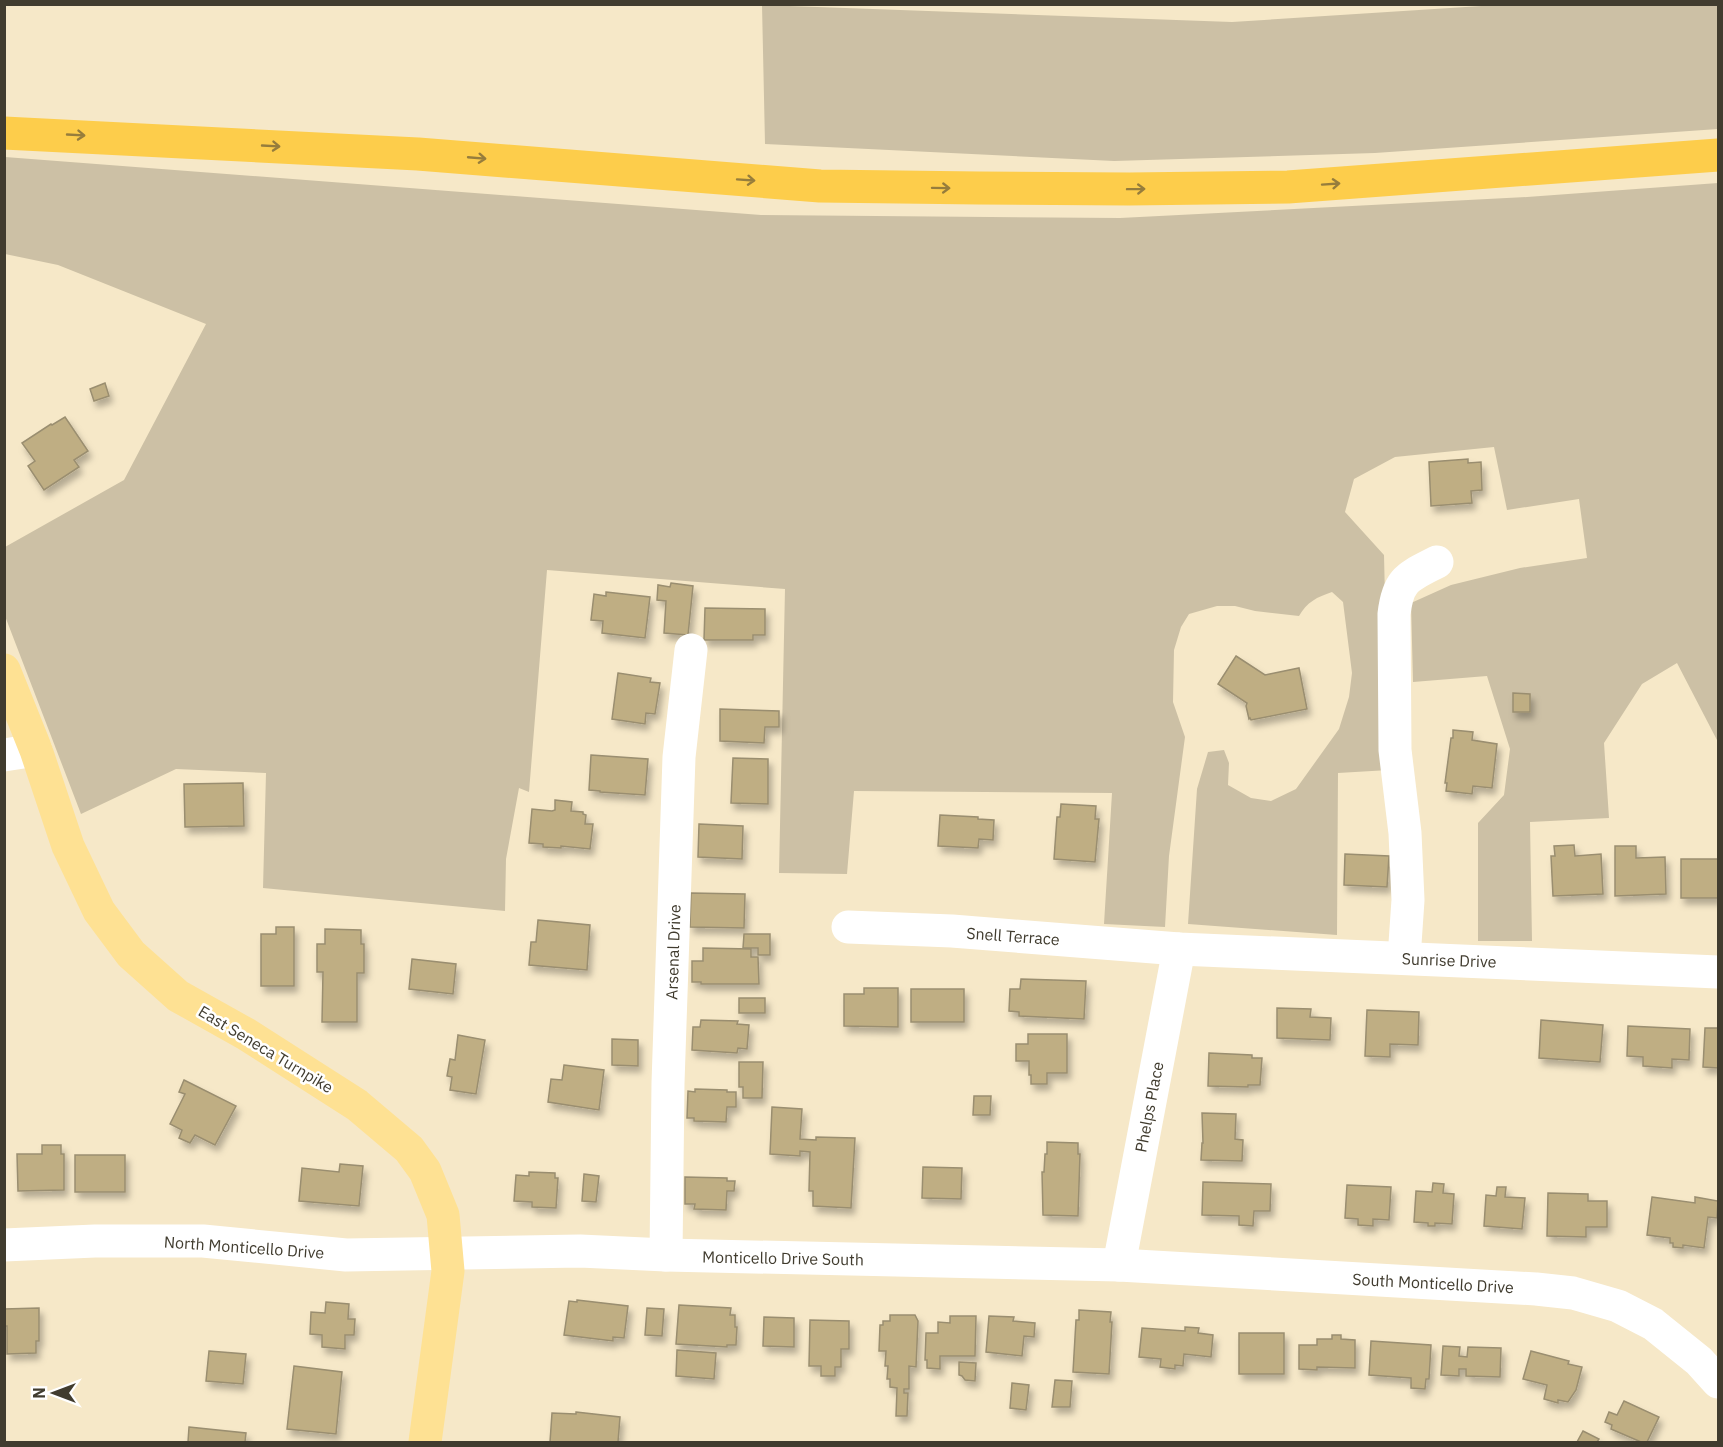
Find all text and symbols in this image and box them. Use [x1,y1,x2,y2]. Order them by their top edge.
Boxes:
one-way arrow [65,130,85,141]
one-way arrow [260,140,280,151]
one-way arrow [466,153,486,164]
one-way arrow [736,175,755,186]
one-way arrow [1320,178,1340,189]
one-way arrow [930,182,950,194]
one-way arrow [1125,183,1145,195]
street label: Arsenal Drive [661,904,685,1000]
street label: Snell Terrace [966,923,1061,949]
street label: Sunrise Drive [1401,948,1497,972]
street label: East Seneca Turnpike [195,1001,337,1097]
street label: Phelps Place [1130,1060,1168,1154]
street label: North Monticello Drive [163,1231,325,1263]
street label: Monticello Drive South [702,1247,864,1269]
street label: South Monticello Drive [1352,1269,1514,1297]
north arrow [24,1363,84,1423]
text: N [29,1387,49,1399]

